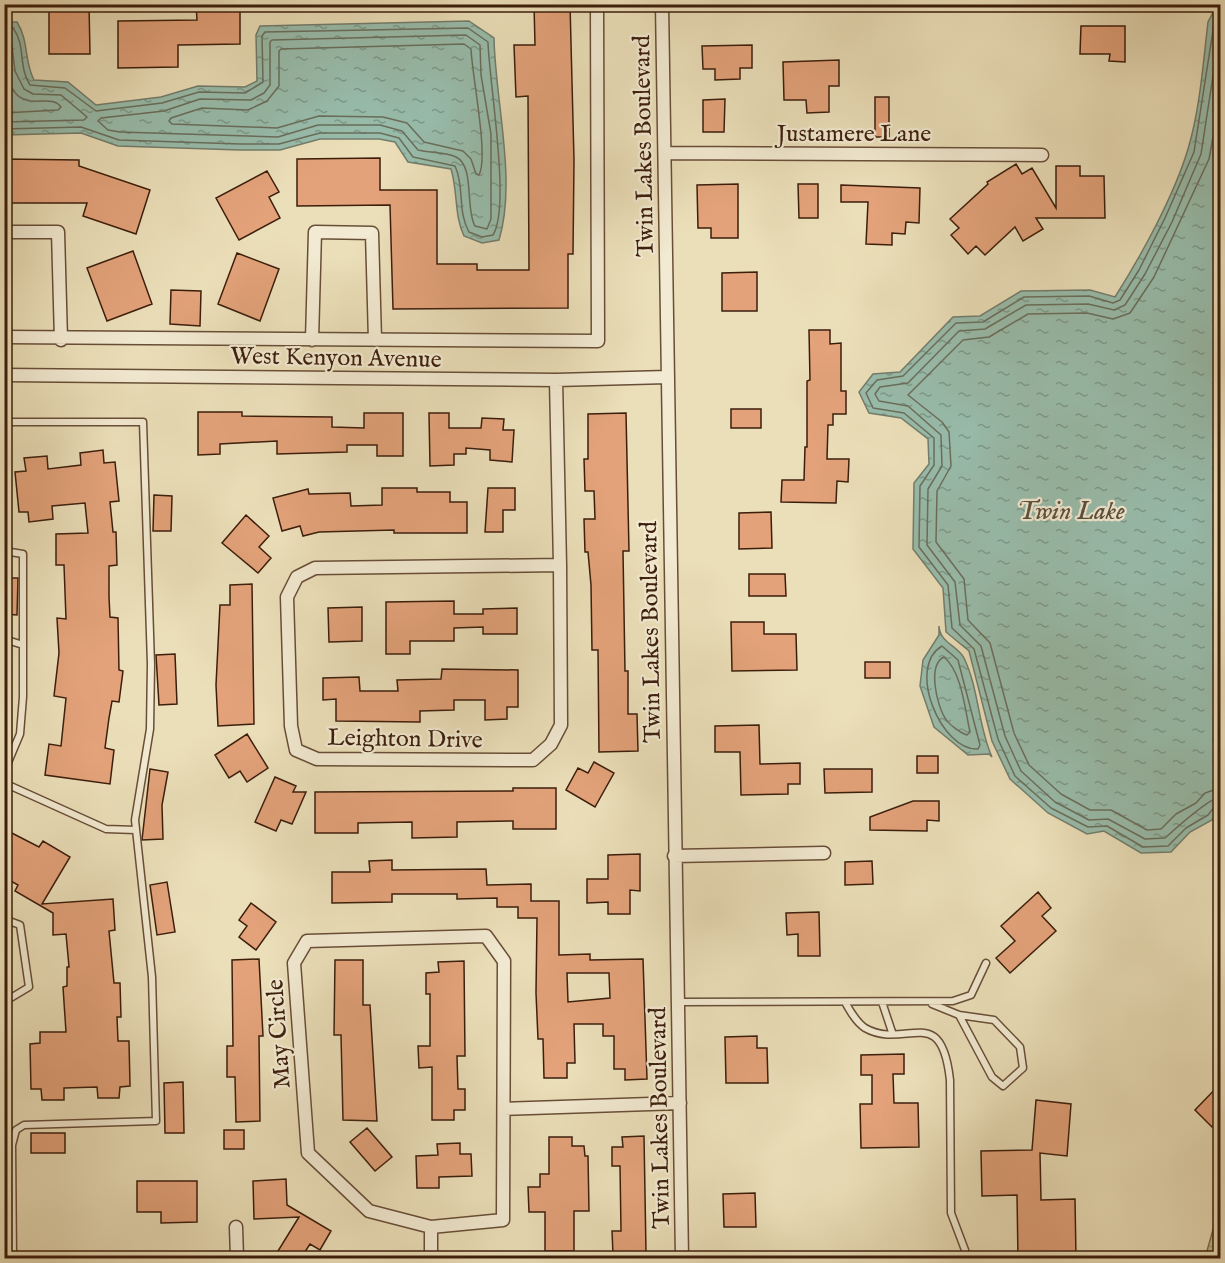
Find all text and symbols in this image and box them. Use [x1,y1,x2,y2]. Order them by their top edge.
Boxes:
street label: Twin Lakes Boulevard [627,35,662,257]
street label: Justamere Lane [774,119,931,150]
street label: West Kenyon Avenue [230,341,442,376]
water label: Twin Lake [1017,495,1125,528]
street label: Twin Lakes Boulevard [634,521,669,743]
street label: Leighton Drive [327,723,483,756]
street label: May Circle [260,978,299,1090]
street label: Twin Lakes Boulevard [643,1007,678,1229]

